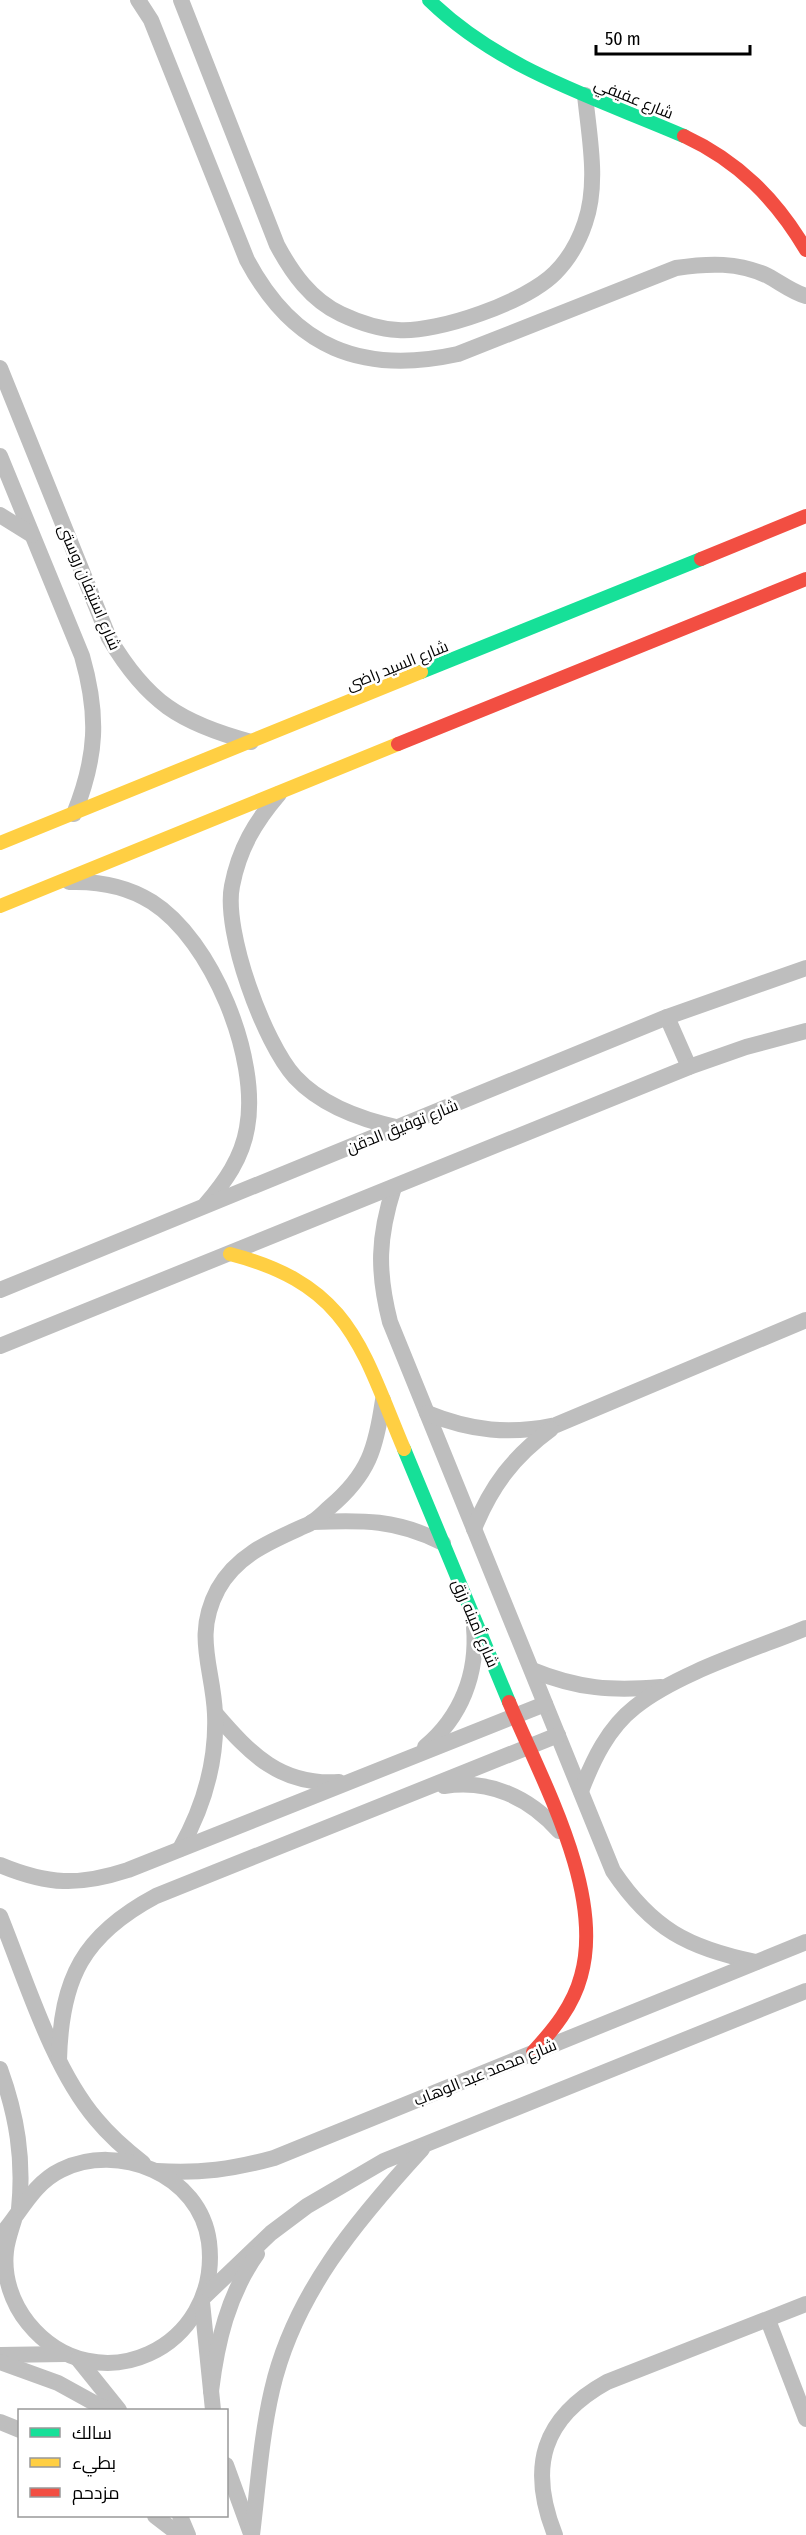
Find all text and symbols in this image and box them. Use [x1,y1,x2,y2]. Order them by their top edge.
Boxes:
scale bar [596,18,750,56]
text: 50 m [605,28,641,50]
street label: شارع عفيفي [590,74,676,127]
street label: شارع استيفان روستى [53,521,125,654]
street label: شارع السيد راضى [343,636,452,696]
street label: شارع توفيق الدقن [343,1095,462,1159]
street label: شارع أمينه رزق [447,1576,503,1671]
street label: شارع محمد عبد الوهاب [411,2035,560,2112]
legend [18,2409,228,2517]
text: سالك [72,2422,112,2444]
text: بطيء [72,2452,116,2477]
text: مزدحم [72,2482,120,2505]

